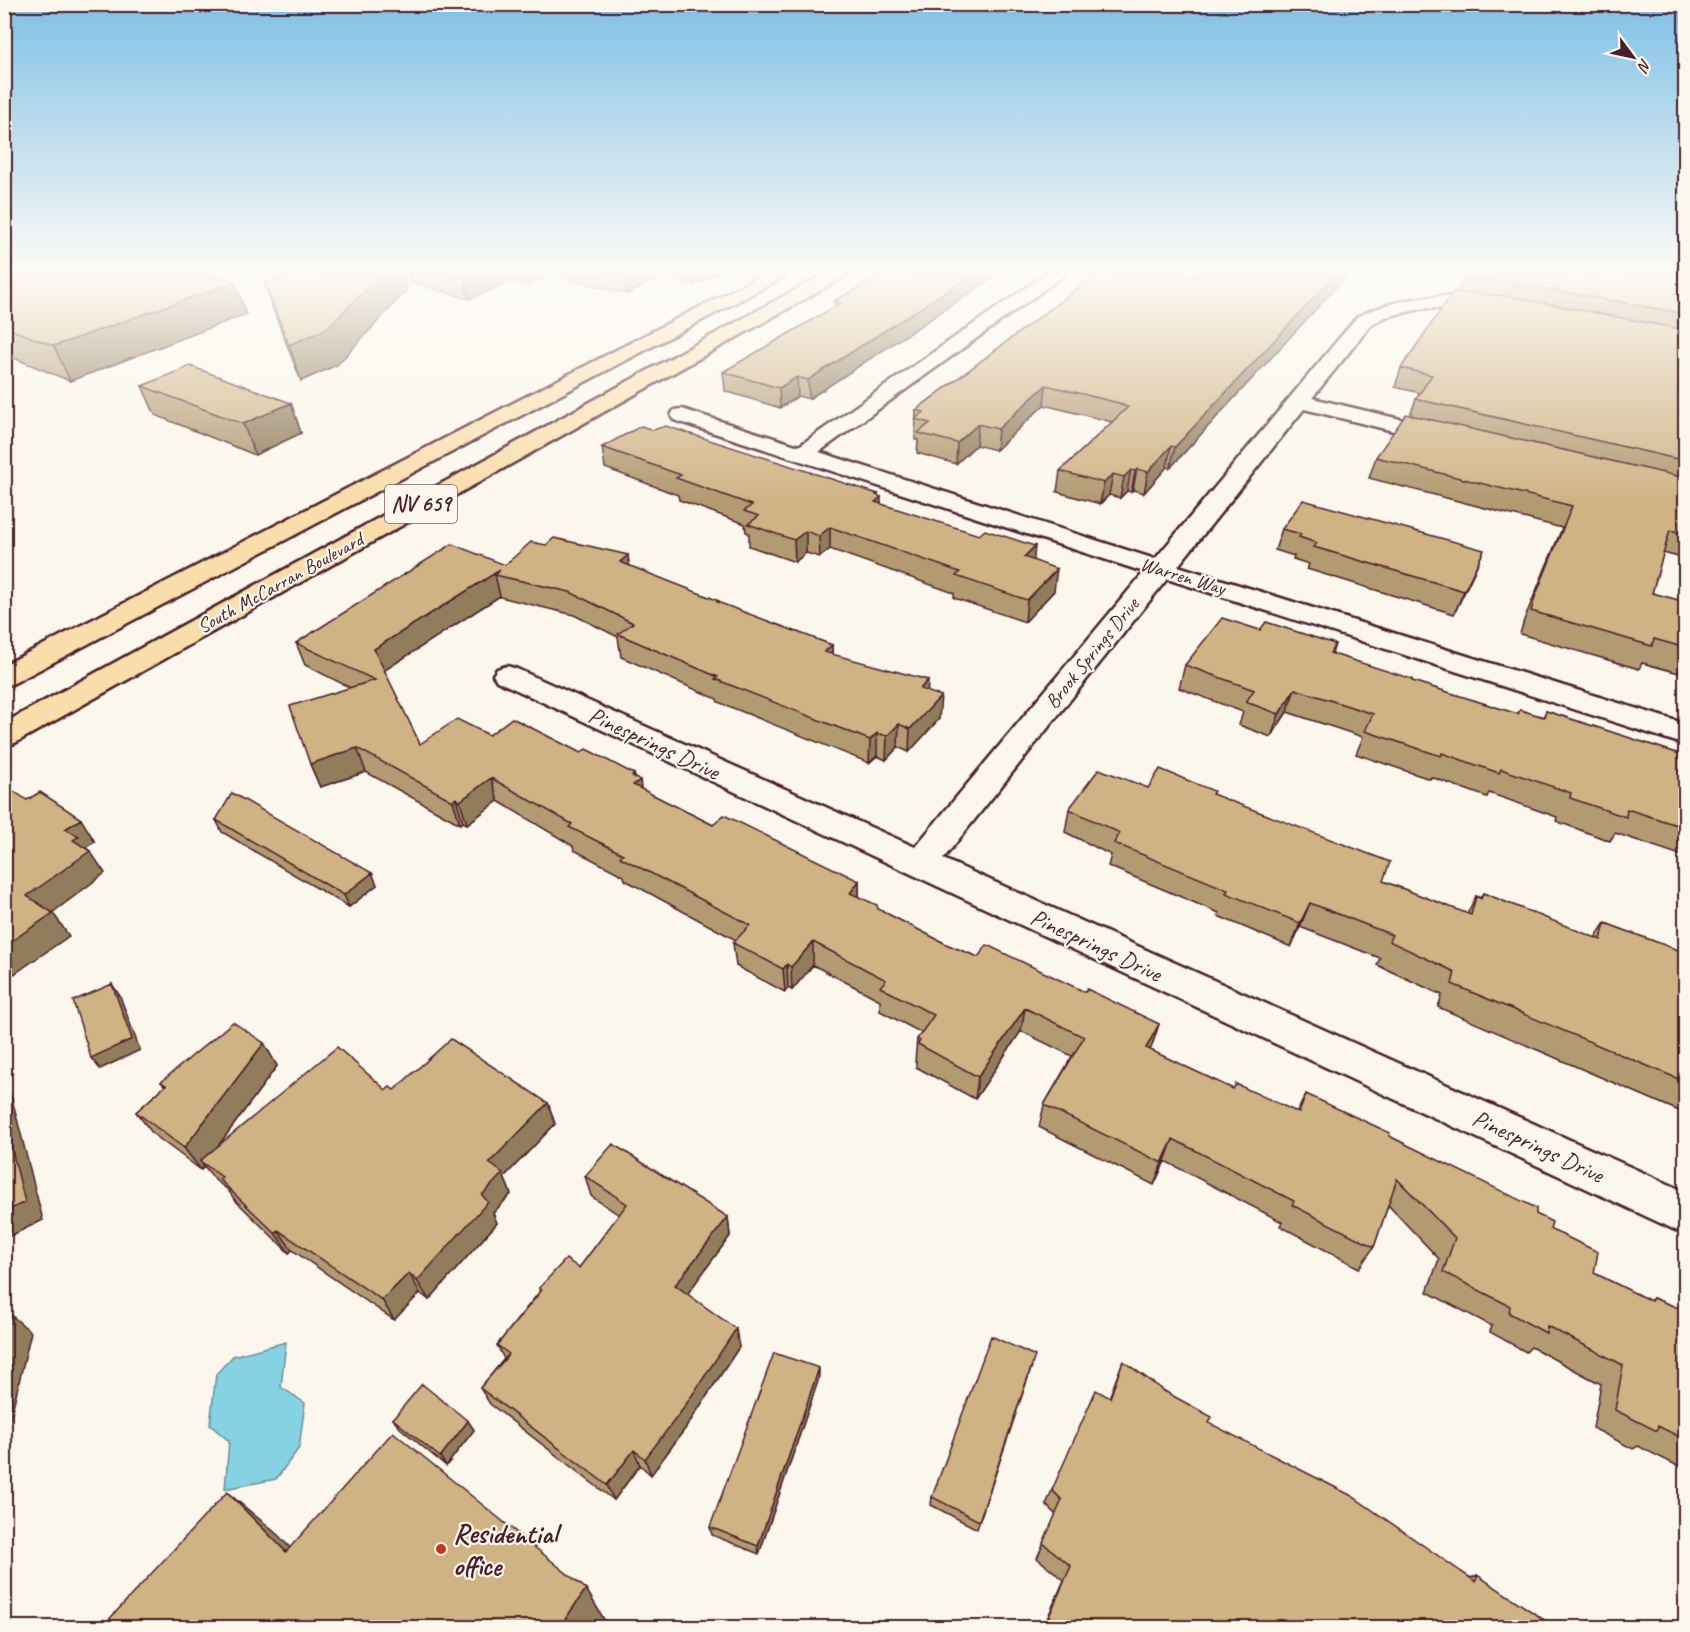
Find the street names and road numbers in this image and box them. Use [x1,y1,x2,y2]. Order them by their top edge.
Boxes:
road number: NV 659 [385,485,457,523]
street label: South McCarran Boulevard [193,525,370,639]
street label: Warren Way [1138,551,1230,601]
street label: Brook Springs Drive [1040,591,1145,714]
street label: Pinesprings Drive [584,700,726,787]
street label: Pinesprings Drive [1026,902,1168,989]
street label: Pinesprings Drive [1468,1103,1610,1190]

